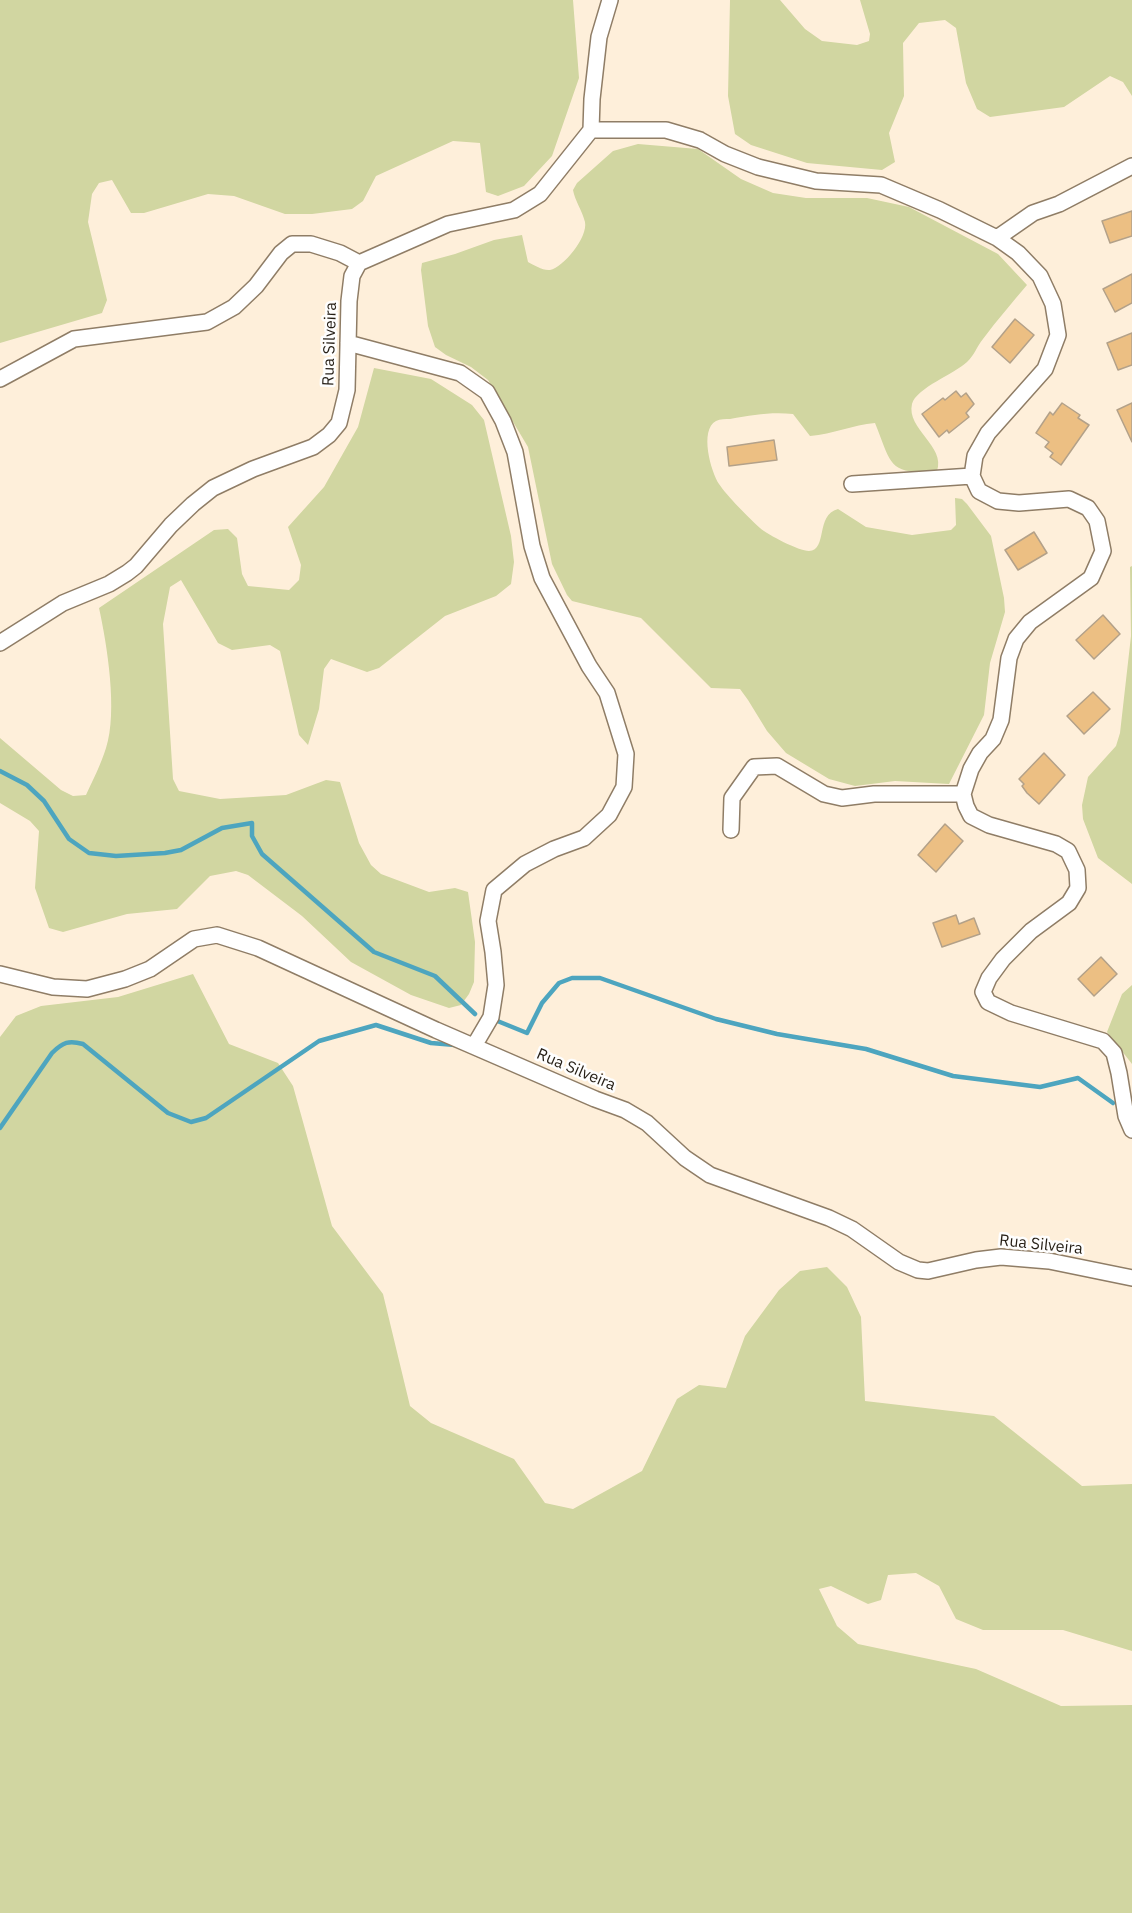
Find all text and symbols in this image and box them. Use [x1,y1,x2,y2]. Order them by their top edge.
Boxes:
street label: Rua Silveira [319,302,341,386]
street label: Rua Silveira [534,1045,618,1095]
street label: Rua Silveira [998,1231,1084,1259]

